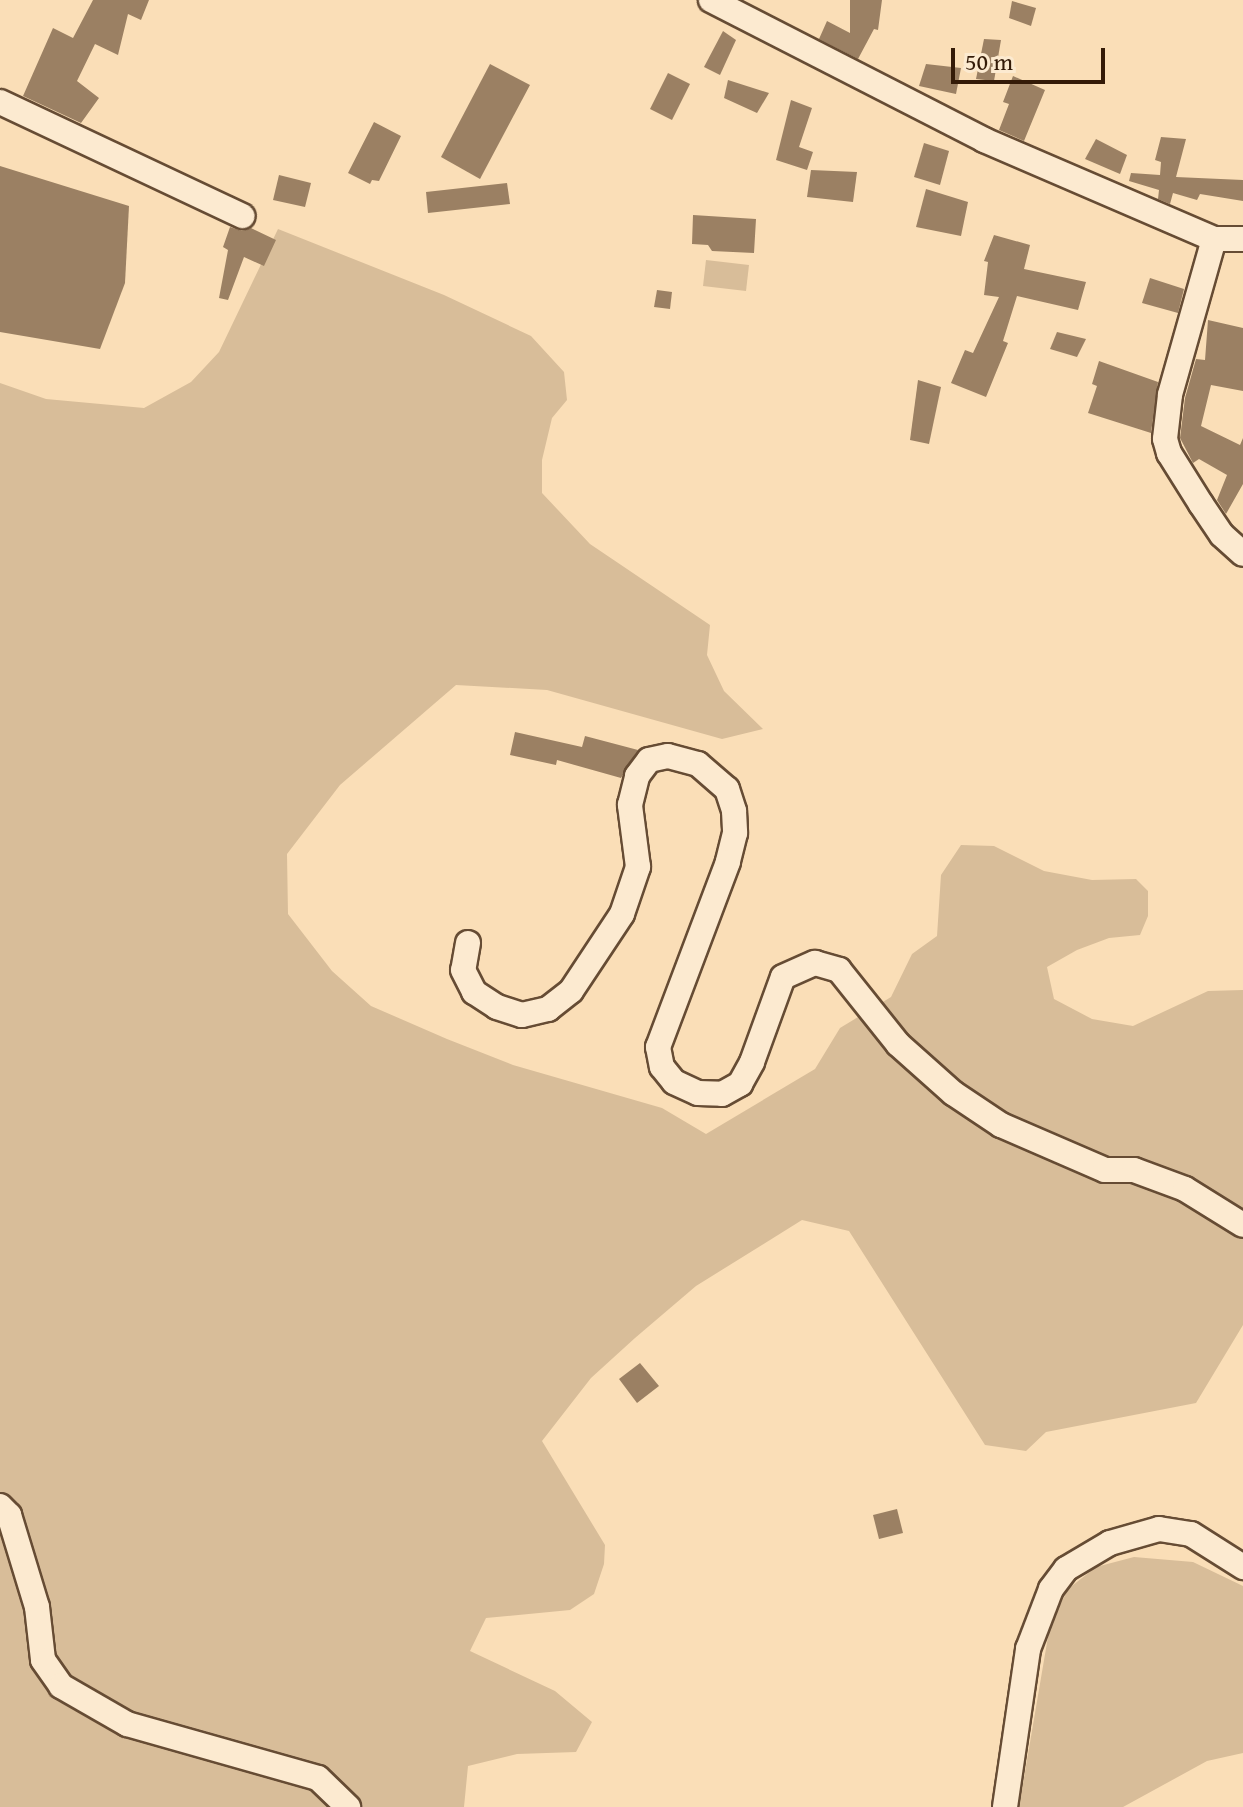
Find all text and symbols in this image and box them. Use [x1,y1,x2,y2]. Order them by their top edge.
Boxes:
scale bar [955,32,1109,82]
text: 50 m [965,44,1013,79]

